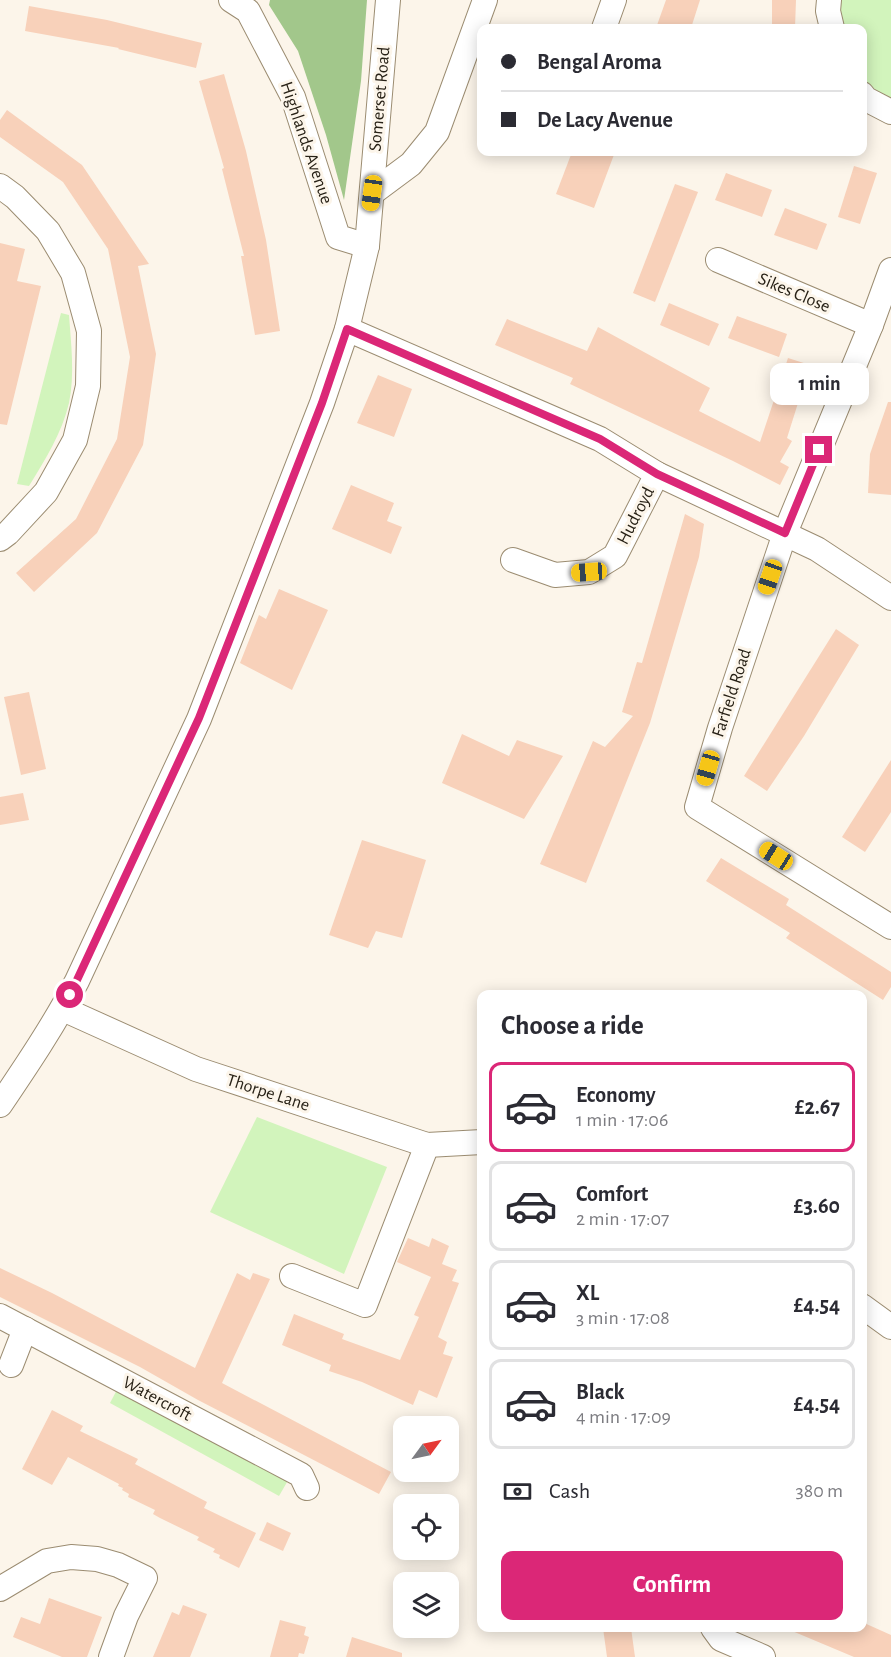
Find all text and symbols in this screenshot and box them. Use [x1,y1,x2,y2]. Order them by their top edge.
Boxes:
street label: Somerset Road [366,46,394,152]
text: Bengal Aroma [537,51,662,73]
street label: Highlands Avenue [277,80,335,206]
text: De Lacy Avenue [537,109,673,131]
car [361,174,383,212]
street label: Sikes Close [755,270,833,316]
callout: 1 min [770,363,868,405]
text: 1 min [798,374,841,394]
route end [805,436,832,463]
street label: Hudroyd [614,484,658,548]
car [756,557,784,597]
car [570,562,608,582]
street label: Farfield Road [709,646,755,740]
car [694,748,722,788]
car [756,839,796,873]
route start [56,981,83,1008]
text: Choose a ride [501,1012,644,1039]
street label: Thorpe Lane [224,1071,312,1115]
icon: car [504,1080,558,1134]
text: Economy [576,1084,656,1106]
text: £2.67 [795,1096,840,1118]
text: 1 min · 17:06 [576,1110,668,1130]
icon: car [504,1179,558,1233]
text: Comfort [576,1183,648,1205]
text: £3.60 [794,1195,840,1217]
text: 2 min · 17:07 [576,1209,669,1229]
icon: car [504,1278,558,1332]
text: XL [576,1282,599,1304]
text: £4.54 [794,1294,840,1316]
text: 3 min · 17:08 [576,1308,670,1328]
street label: Watercroft [119,1373,195,1425]
icon: car [504,1377,558,1431]
text: Black [576,1381,624,1403]
text: £4.54 [794,1393,840,1415]
text: 4 min · 17:09 [576,1407,671,1427]
north arrow [393,1416,459,1482]
map controls [393,1416,459,1638]
icon: cash [501,1475,534,1508]
text: Cash [549,1480,590,1502]
text: 380 m [795,1481,843,1501]
button: locate [393,1494,459,1560]
button: Confirm [501,1551,843,1620]
button: layers [393,1572,459,1638]

